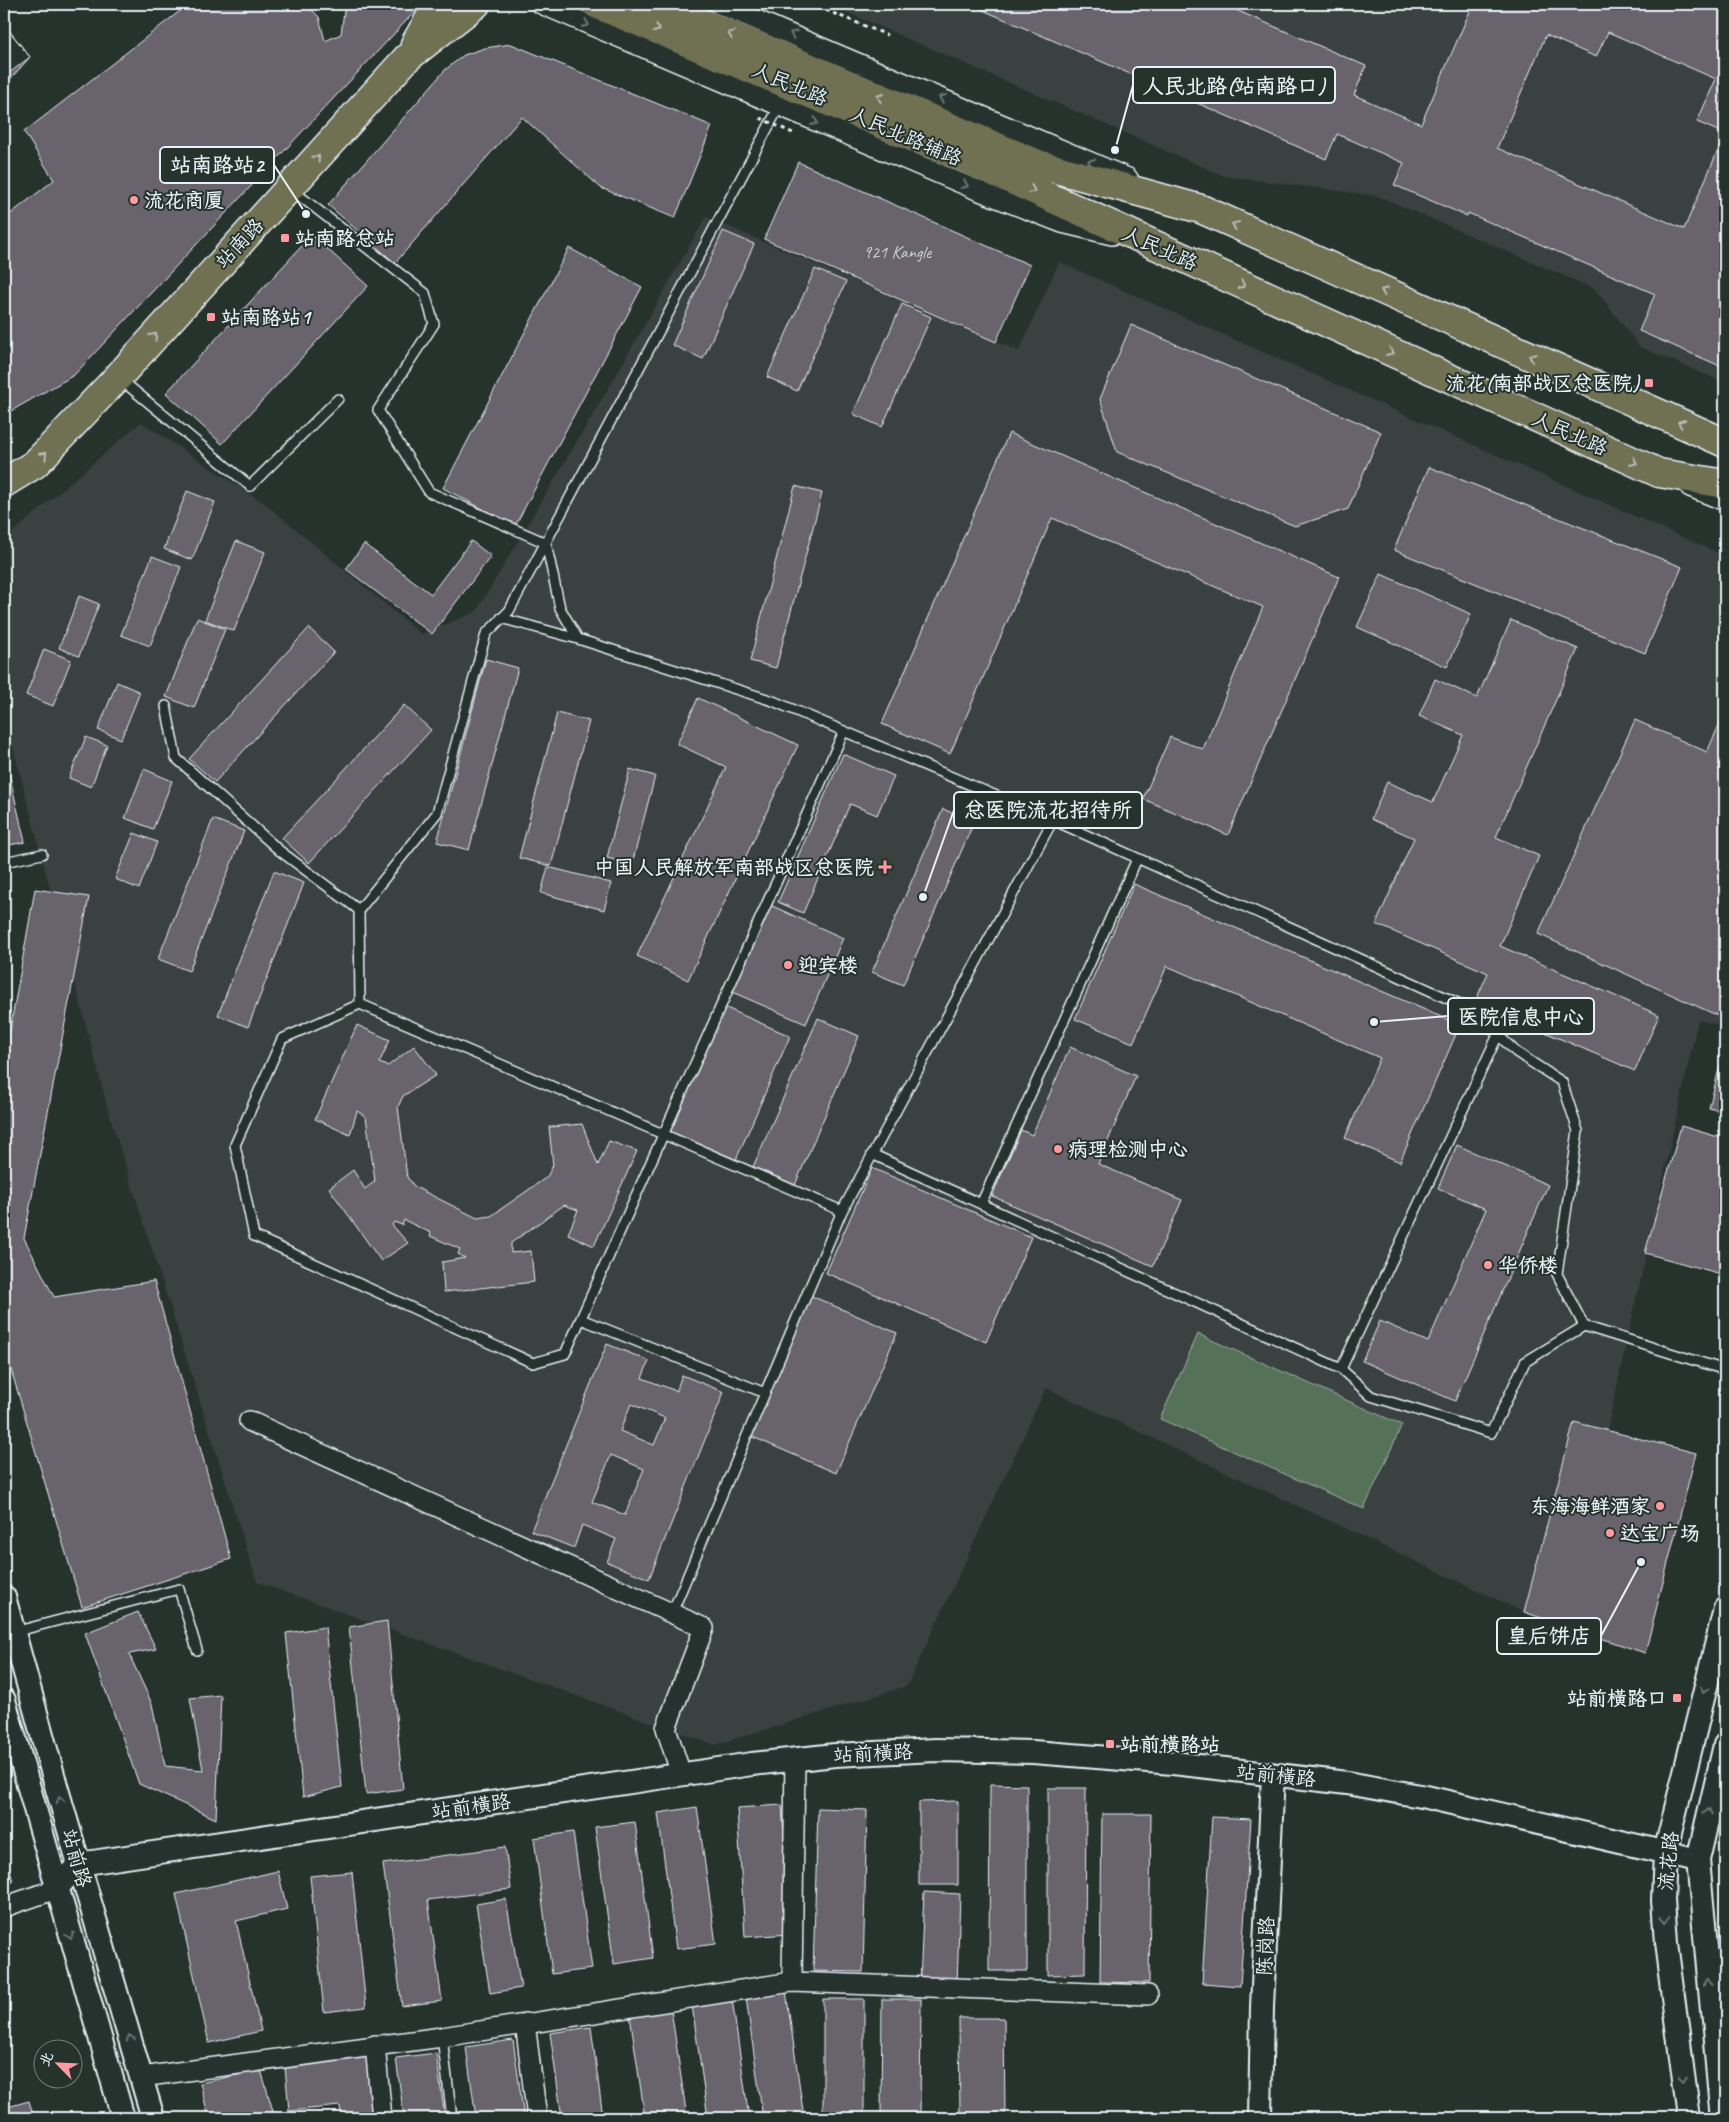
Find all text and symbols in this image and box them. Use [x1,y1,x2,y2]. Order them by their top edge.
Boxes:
one-way arrow [581,17,590,28]
one-way arrow [652,23,661,33]
one-way arrow [727,30,735,40]
one-way arrow [789,30,798,41]
street label: 人民北路 [748,57,832,112]
callout: 人民北路(站南路口) [1133,67,1335,103]
text: 人民北路(站南路口) [1143,73,1327,99]
one-way arrow [876,92,885,103]
one-way arrow [938,94,947,105]
street label: 人民北路辅路 [846,102,967,172]
one-way arrow [810,116,819,127]
callout: 站南路站2 [160,147,274,183]
text: 站南路站2 [170,152,266,178]
one-way arrow [311,154,320,163]
one-way arrow [1087,158,1096,169]
one-way arrow [960,179,969,189]
one-way arrow [1027,184,1036,194]
place label: 流花商厦 [144,188,224,213]
marker: 流花商厦 [128,194,140,206]
street label: 站南路 [210,212,270,274]
one-way arrow [1231,220,1240,231]
street label: 人民北路 [1118,221,1202,277]
place label: 站南路总站 [295,226,395,251]
marker: 站南路总站 [279,232,291,244]
house number: 921 Kangle [863,241,932,263]
one-way arrow [1237,279,1246,289]
one-way arrow [1380,286,1389,297]
place label: 站南路站1 [221,305,312,330]
marker: 站南路站1 [205,311,217,323]
one-way arrow [149,333,158,342]
one-way arrow [1385,345,1394,356]
one-way arrow [1528,352,1537,363]
place label: 流花(南部战区总医院) [1446,371,1640,396]
marker: 流花(南部战区总医院) [1643,377,1655,389]
street label: 人民北路 [1528,406,1612,462]
one-way arrow [1677,418,1686,429]
one-way arrow [38,452,47,461]
one-way arrow [1629,455,1638,466]
callout: 总医院流花招待所 [954,792,1142,828]
text: 总医院流花招待所 [964,797,1132,823]
place label: 中国人民解放军南部战区总医院 [594,855,874,880]
marker: 中国人民解放军南部战区总医院 [878,860,892,874]
place label: 迎宾楼 [798,953,858,978]
marker: 迎宾楼 [782,959,794,971]
callout: 医院信息中心 [1448,998,1594,1034]
text: 医院信息中心 [1458,1004,1584,1030]
place label: 病理检测中心 [1068,1137,1188,1162]
marker: 病理检测中心 [1052,1143,1064,1155]
place label: 华侨楼 [1498,1253,1558,1278]
marker: 华侨楼 [1482,1259,1494,1271]
place label: 东海海鲜酒家 [1530,1494,1650,1519]
marker: 东海海鲜酒家 [1654,1500,1666,1512]
place label: 达宝广场 [1620,1521,1700,1546]
marker: 达宝广场 [1604,1527,1616,1539]
callout: 皇后饼店 [1497,1618,1601,1654]
text: 皇后饼店 [1507,1623,1591,1649]
place label: 站前横路口 [1567,1686,1667,1711]
one-way arrow [1700,1686,1710,1694]
marker: 站前横路口 [1671,1692,1683,1704]
place label: 站前横路站 [1120,1732,1220,1757]
marker: 站前横路站 [1104,1738,1116,1750]
street label: 站前横路 [832,1739,915,1768]
street label: 站前横路 [1235,1759,1318,1792]
street label: 站前横路 [430,1788,513,1824]
one-way arrow [55,1797,65,1805]
one-way arrow [1702,1808,1713,1817]
street label: 站前路 [56,1826,97,1891]
street label: 流花路 [1653,1829,1684,1892]
street label: 陈岗路 [1251,1914,1280,1977]
one-way arrow [1659,1915,1670,1923]
one-way arrow [64,1931,74,1940]
one-way arrow [1703,1978,1714,1986]
one-way arrow [125,2034,135,2042]
north arrow [32,2040,82,2090]
text: 北 [36,2049,57,2069]
one-way arrow [1678,2077,1689,2085]

